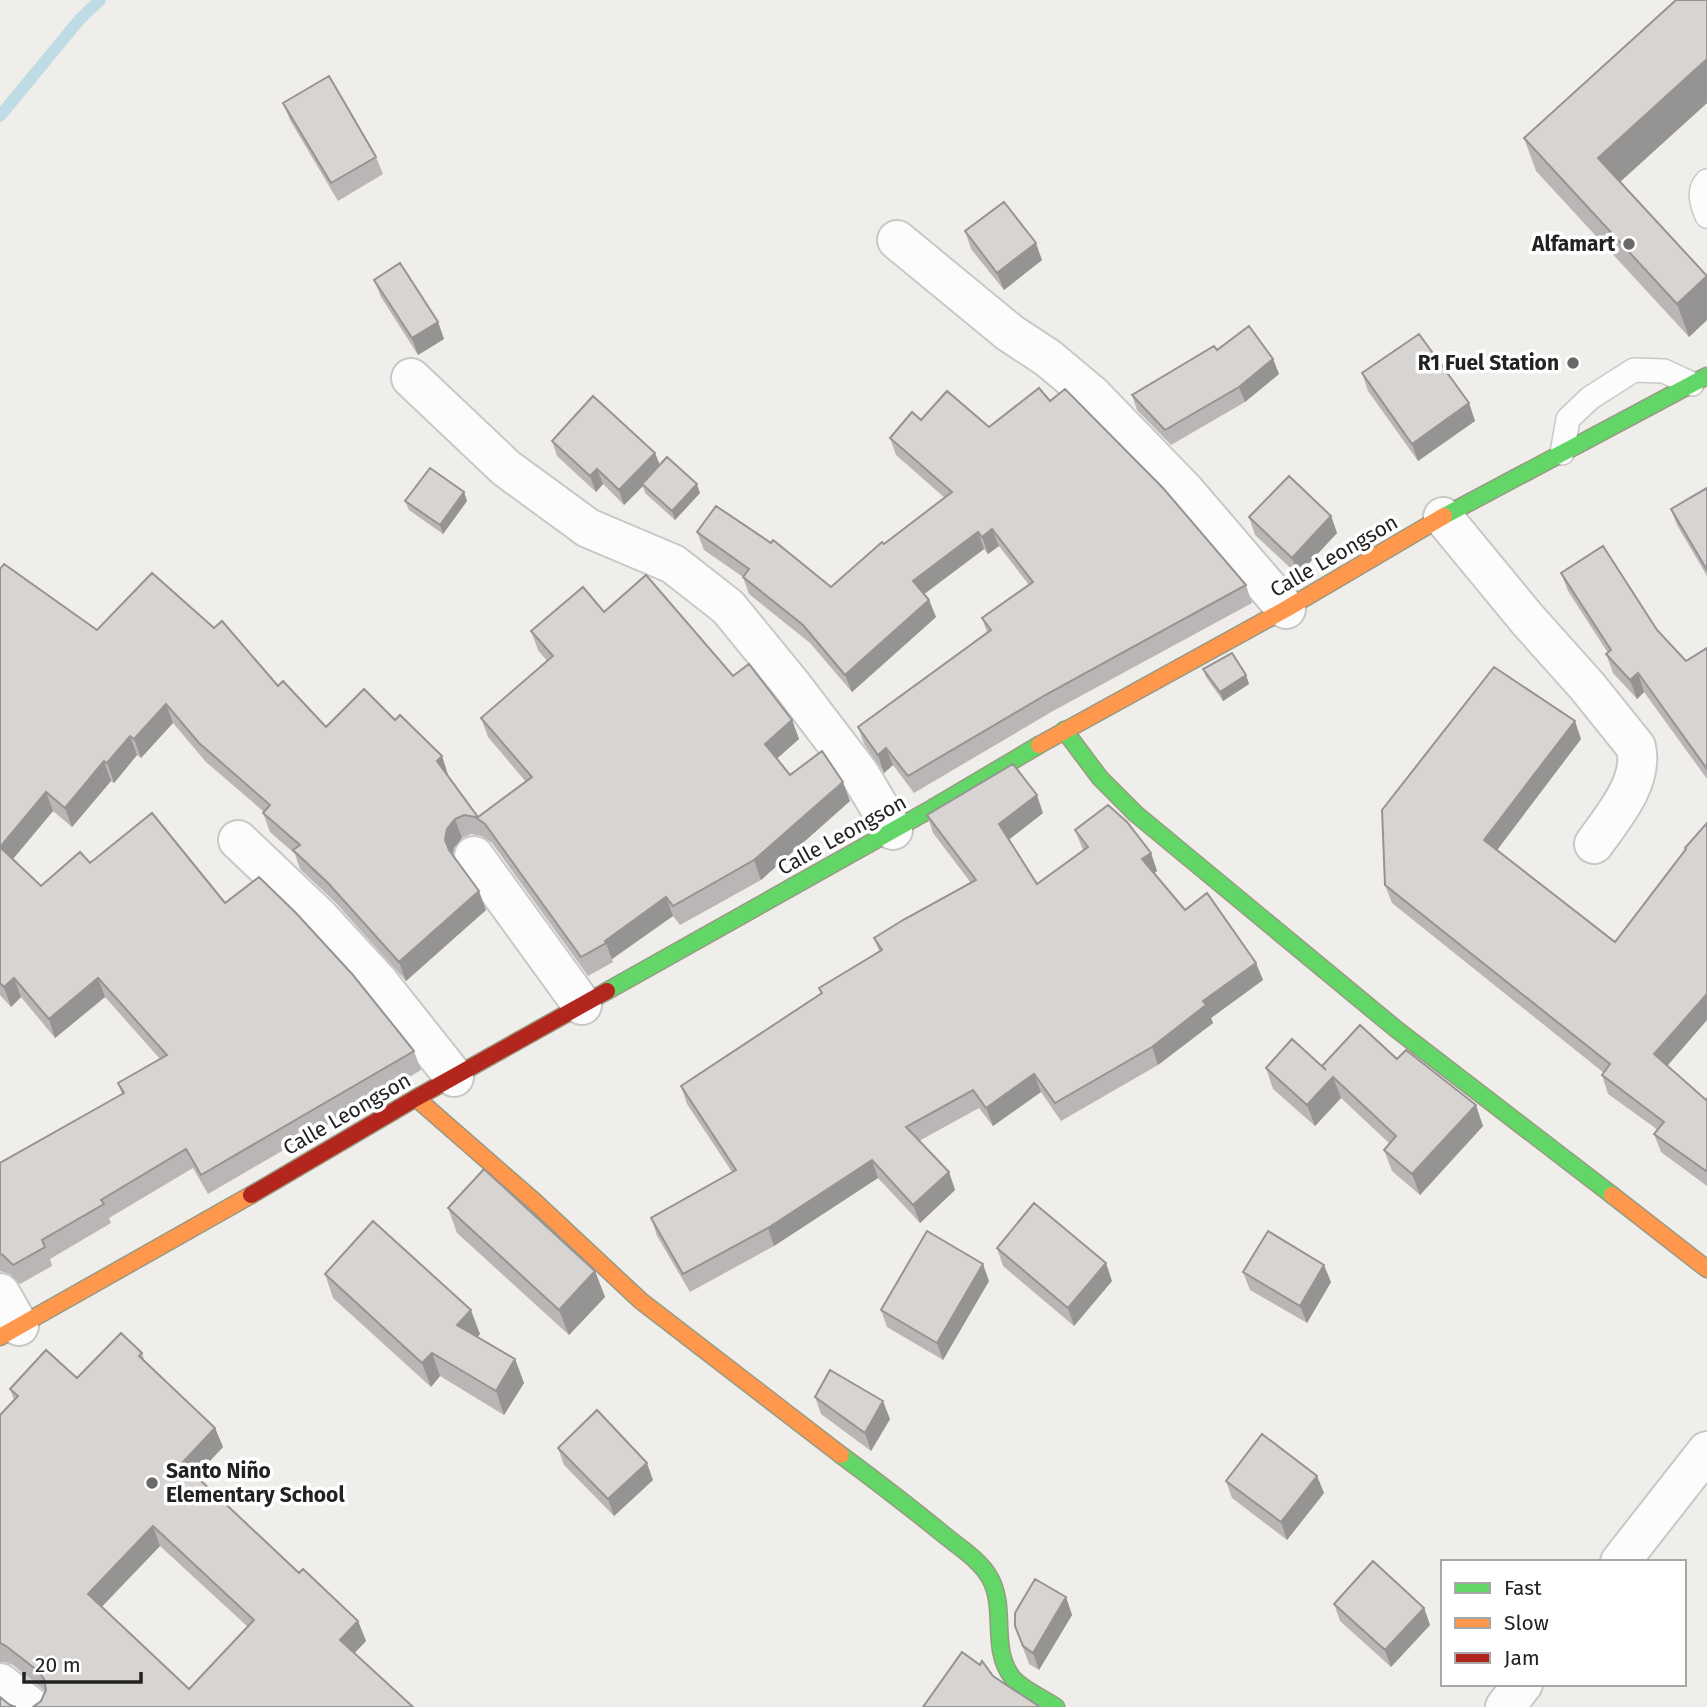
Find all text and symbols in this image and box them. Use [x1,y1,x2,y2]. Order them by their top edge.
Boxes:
place label: Alfamart [1531,231,1616,257]
marker: Alfamart [1621,236,1637,252]
place label: R1 Fuel Station [1418,350,1559,376]
marker: R1 Fuel Station [1565,355,1581,371]
street label: Calle Leongson [1266,509,1402,603]
street label: Calle Leongson [773,789,911,881]
street label: Calle Leongson [279,1067,415,1161]
place label: Santo Niño Elementary School [166,1458,345,1508]
marker: Santo Niño Elementary School [144,1475,160,1491]
legend [1441,1560,1686,1686]
text: Fast [1504,1575,1542,1601]
text: Slow [1504,1610,1549,1636]
scale bar [24,1640,142,1684]
text: Jam [1504,1645,1540,1671]
text: 20 m [35,1652,81,1678]

